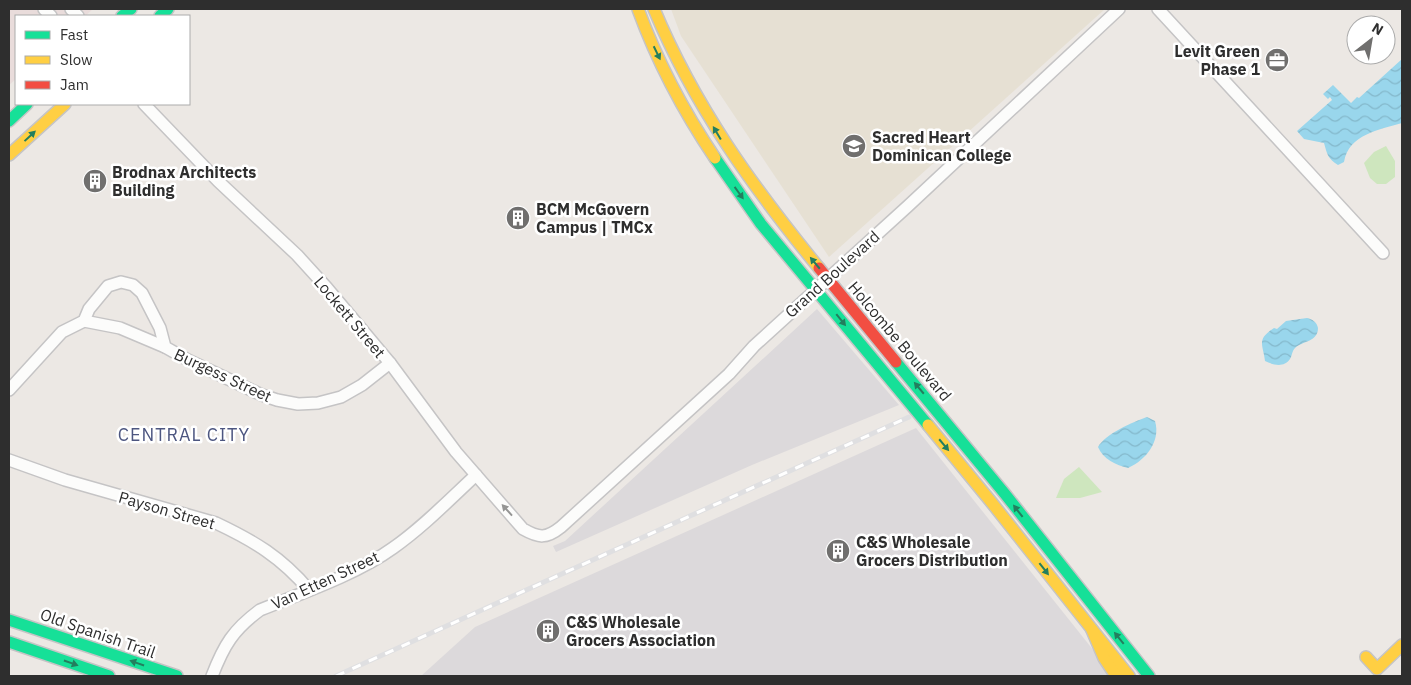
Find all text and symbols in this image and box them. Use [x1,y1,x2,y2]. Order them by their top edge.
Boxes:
legend [15,15,190,105]
north arrow [1346,15,1396,65]
text: N [1369,19,1387,39]
text: Fast [60,25,88,44]
place label: Levit Green Phase 1 [1174,41,1260,79]
one-way arrow [653,46,661,61]
office icon: Levit Green Phase 1 [1264,47,1290,73]
text: Slow [60,50,93,69]
text: Jam [60,75,89,94]
one-way arrow [713,126,722,139]
place label: Sacred Heart Dominican College [872,127,1012,165]
one-way arrow [23,130,35,142]
school or university icon: Sacred Heart Dominican College [841,133,867,159]
place label: Brodnax Architects Building [112,162,256,200]
building icon: Brodnax Architects Building [82,168,108,194]
one-way arrow [734,187,744,200]
place label: BCM McGovern Campus | TMCx [536,199,653,237]
building icon: BCM McGovern Campus | TMCx [505,205,531,231]
street label: Grand Boulevard [781,226,883,322]
one-way arrow [809,257,820,270]
street label: Lockett Street [310,272,390,362]
street label: Holcombe Boulevard [844,277,956,405]
one-way arrow [835,314,846,326]
street label: Burgess Street [171,344,275,406]
one-way arrow [913,382,924,395]
district label: CENTRAL CITY [118,423,250,446]
one-way arrow [939,439,950,452]
street label: Payson Street [116,487,218,533]
one-way arrow [1013,504,1024,517]
one-way arrow [501,505,513,517]
place label: C&S Wholesale Grocers Distribution [856,532,1008,570]
building icon: C&S Wholesale Grocers Distribution [825,538,851,564]
street label: Van Etten Street [268,546,382,614]
one-way arrow [1039,562,1049,576]
street label: Old Spanish Trail [38,604,158,662]
place label: C&S Wholesale Grocers Association [566,612,716,650]
building icon: C&S Wholesale Grocers Association [535,618,561,644]
one-way arrow [1113,632,1124,645]
one-way arrow [129,659,144,667]
one-way arrow [64,660,79,668]

